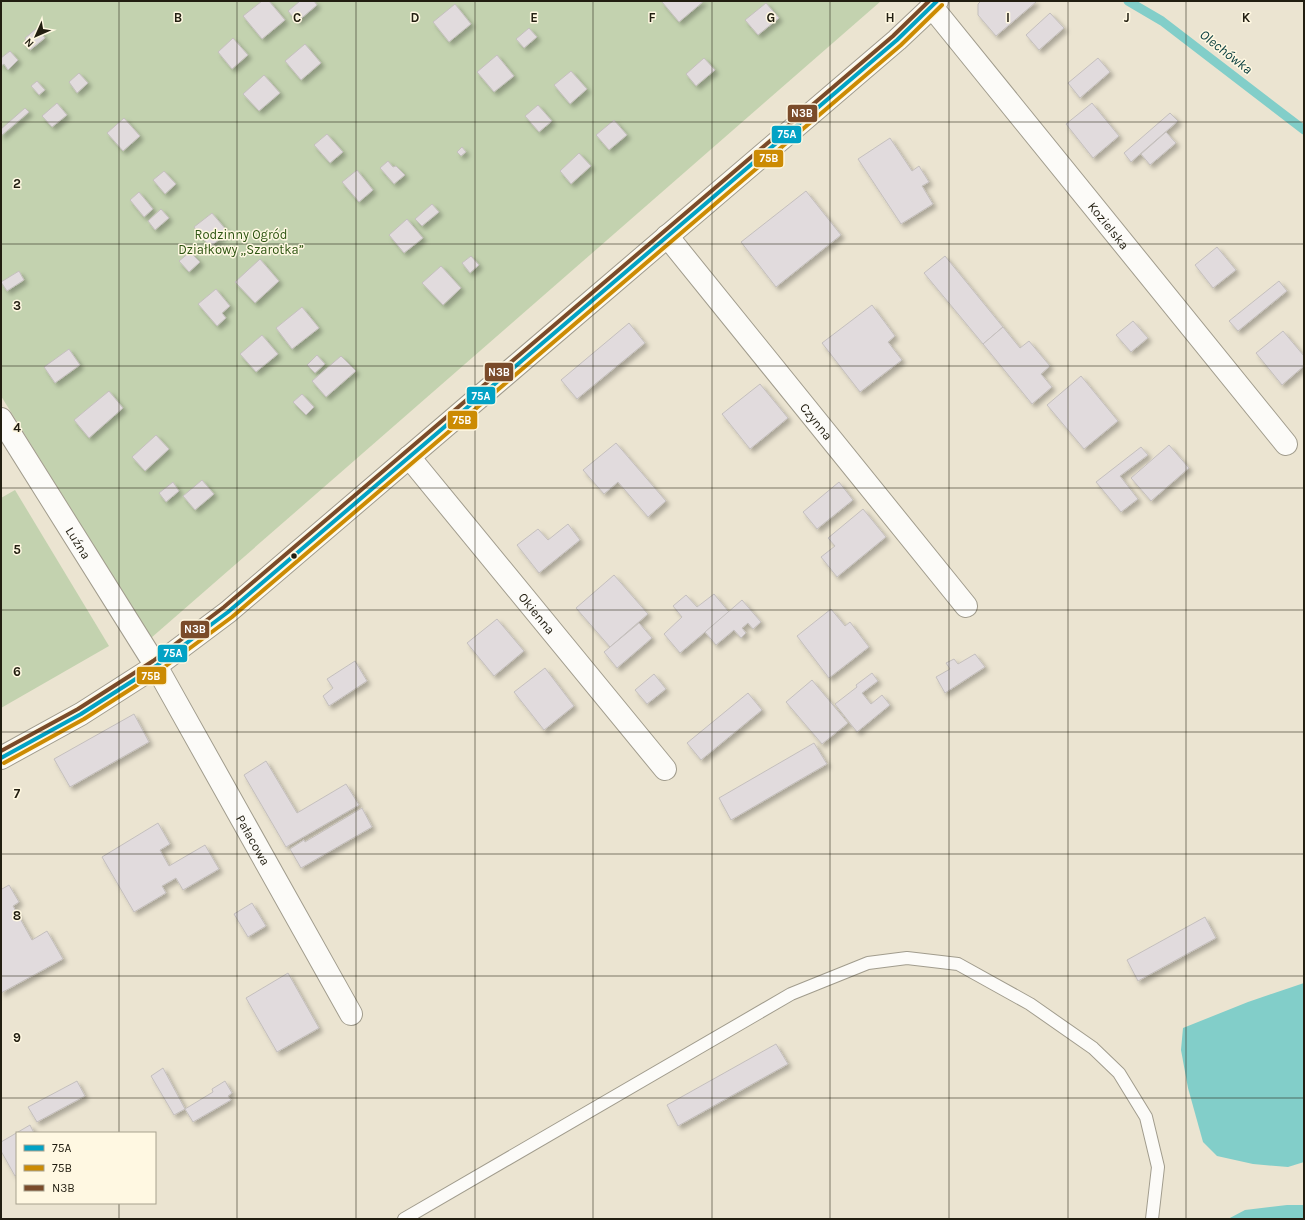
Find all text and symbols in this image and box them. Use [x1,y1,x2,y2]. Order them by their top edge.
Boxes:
text: B [174,10,182,25]
text: C [293,10,301,25]
text: D [411,10,420,25]
text: E [530,10,538,25]
text: F [648,10,656,25]
text: G [767,10,775,25]
text: H [885,10,895,25]
text: I [1006,10,1010,25]
text: J [1124,10,1130,25]
text: K [1242,10,1251,25]
north arrow [16,16,56,56]
water label: Olechówka [1196,26,1256,78]
text: N [22,35,37,50]
line badge: N3B [787,104,818,123]
text: N3B [791,107,813,120]
line badge: 75A [771,125,802,144]
text: 75A [778,128,796,141]
line badge: 75B [753,149,784,168]
text: 75B [759,152,779,165]
text: 2 [13,176,21,191]
street label: Kozielska [1085,199,1133,252]
park label: Rodzinny Ogród Działkowy „Szarotka” [178,227,304,257]
text: 3 [13,298,21,313]
line badge: N3B [484,362,514,382]
text: N3B [488,366,510,379]
line badge: 75A [466,386,496,405]
text: 75A [472,390,490,403]
street label: Czynna [797,400,836,443]
line badge: 75B [447,410,478,430]
text: 75B [452,414,472,427]
text: 4 [13,420,21,435]
street label: Luźna [63,524,94,562]
text: 5 [13,542,21,557]
unlabelled marker [289,551,299,561]
street label: Okienna [516,589,559,637]
line badge: N3B [180,620,210,639]
text: N3B [184,623,206,636]
line badge: 75A [157,644,188,663]
text: 75A [164,647,182,660]
text: 6 [13,664,21,679]
line badge: 75B [136,666,167,685]
text: 75B [141,670,161,683]
text: 7 [14,786,21,801]
street label: Pałacowa [233,812,274,868]
text: 8 [13,908,21,923]
text: 9 [13,1030,21,1045]
legend [16,1132,156,1204]
text: 75A [52,1141,71,1155]
text: 75B [52,1161,72,1175]
text: N3B [52,1181,75,1195]

